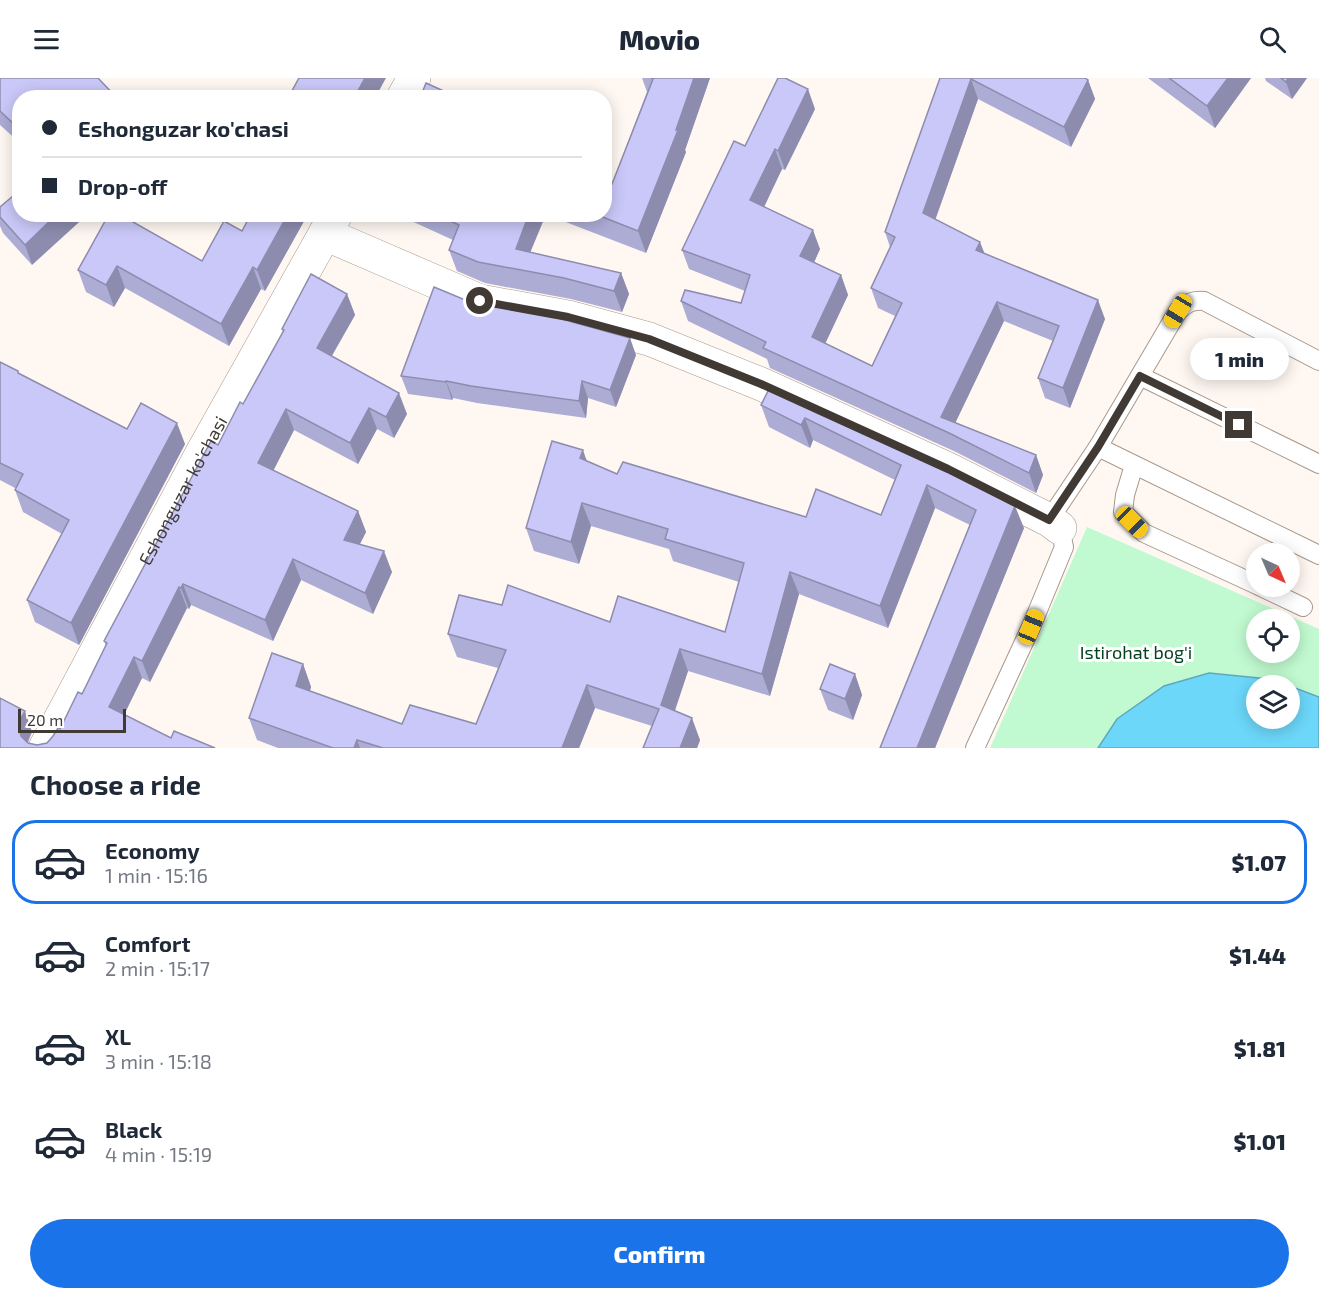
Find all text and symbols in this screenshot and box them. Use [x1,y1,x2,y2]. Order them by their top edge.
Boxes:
icon: menu [30,23,63,56]
text: Movio [619,23,700,55]
icon: search [1256,23,1289,56]
text: Eshonguzar ko'chasi [78,115,289,141]
text: Drop-off [78,173,167,199]
route start [466,287,493,314]
car [1161,291,1195,331]
callout: 1 min [1190,338,1288,380]
text: 1 min [1215,347,1264,371]
route end [1225,411,1252,438]
street label: Eshonguzar ko'chasi [134,412,231,569]
car [1113,503,1151,541]
north arrow [1246,543,1300,597]
map controls [1246,543,1300,729]
car [1016,607,1046,647]
button: locate [1246,609,1300,663]
park label: Istirohat bog'i [1080,641,1192,663]
button: layers [1246,675,1300,729]
scale bar [18,706,126,734]
text: 20 m [27,710,63,729]
text: Choose a ride [30,768,201,800]
icon: car [33,835,87,889]
text: Economy [105,837,200,863]
text: $1.07 [1232,849,1286,875]
text: 1 min · 15:16 [105,863,208,887]
icon: car [33,928,87,982]
text: Comfort [105,930,190,956]
text: $1.44 [1229,942,1286,968]
text: 2 min · 15:17 [105,956,210,980]
icon: car [33,1021,87,1075]
text: XL [105,1023,131,1049]
text: $1.81 [1234,1035,1286,1061]
text: 3 min · 15:18 [105,1049,212,1073]
icon: car [33,1114,87,1168]
text: Black [105,1116,162,1142]
text: $1.01 [1233,1128,1286,1154]
text: 4 min · 15:19 [105,1142,212,1166]
button: Confirm [30,1219,1289,1288]

